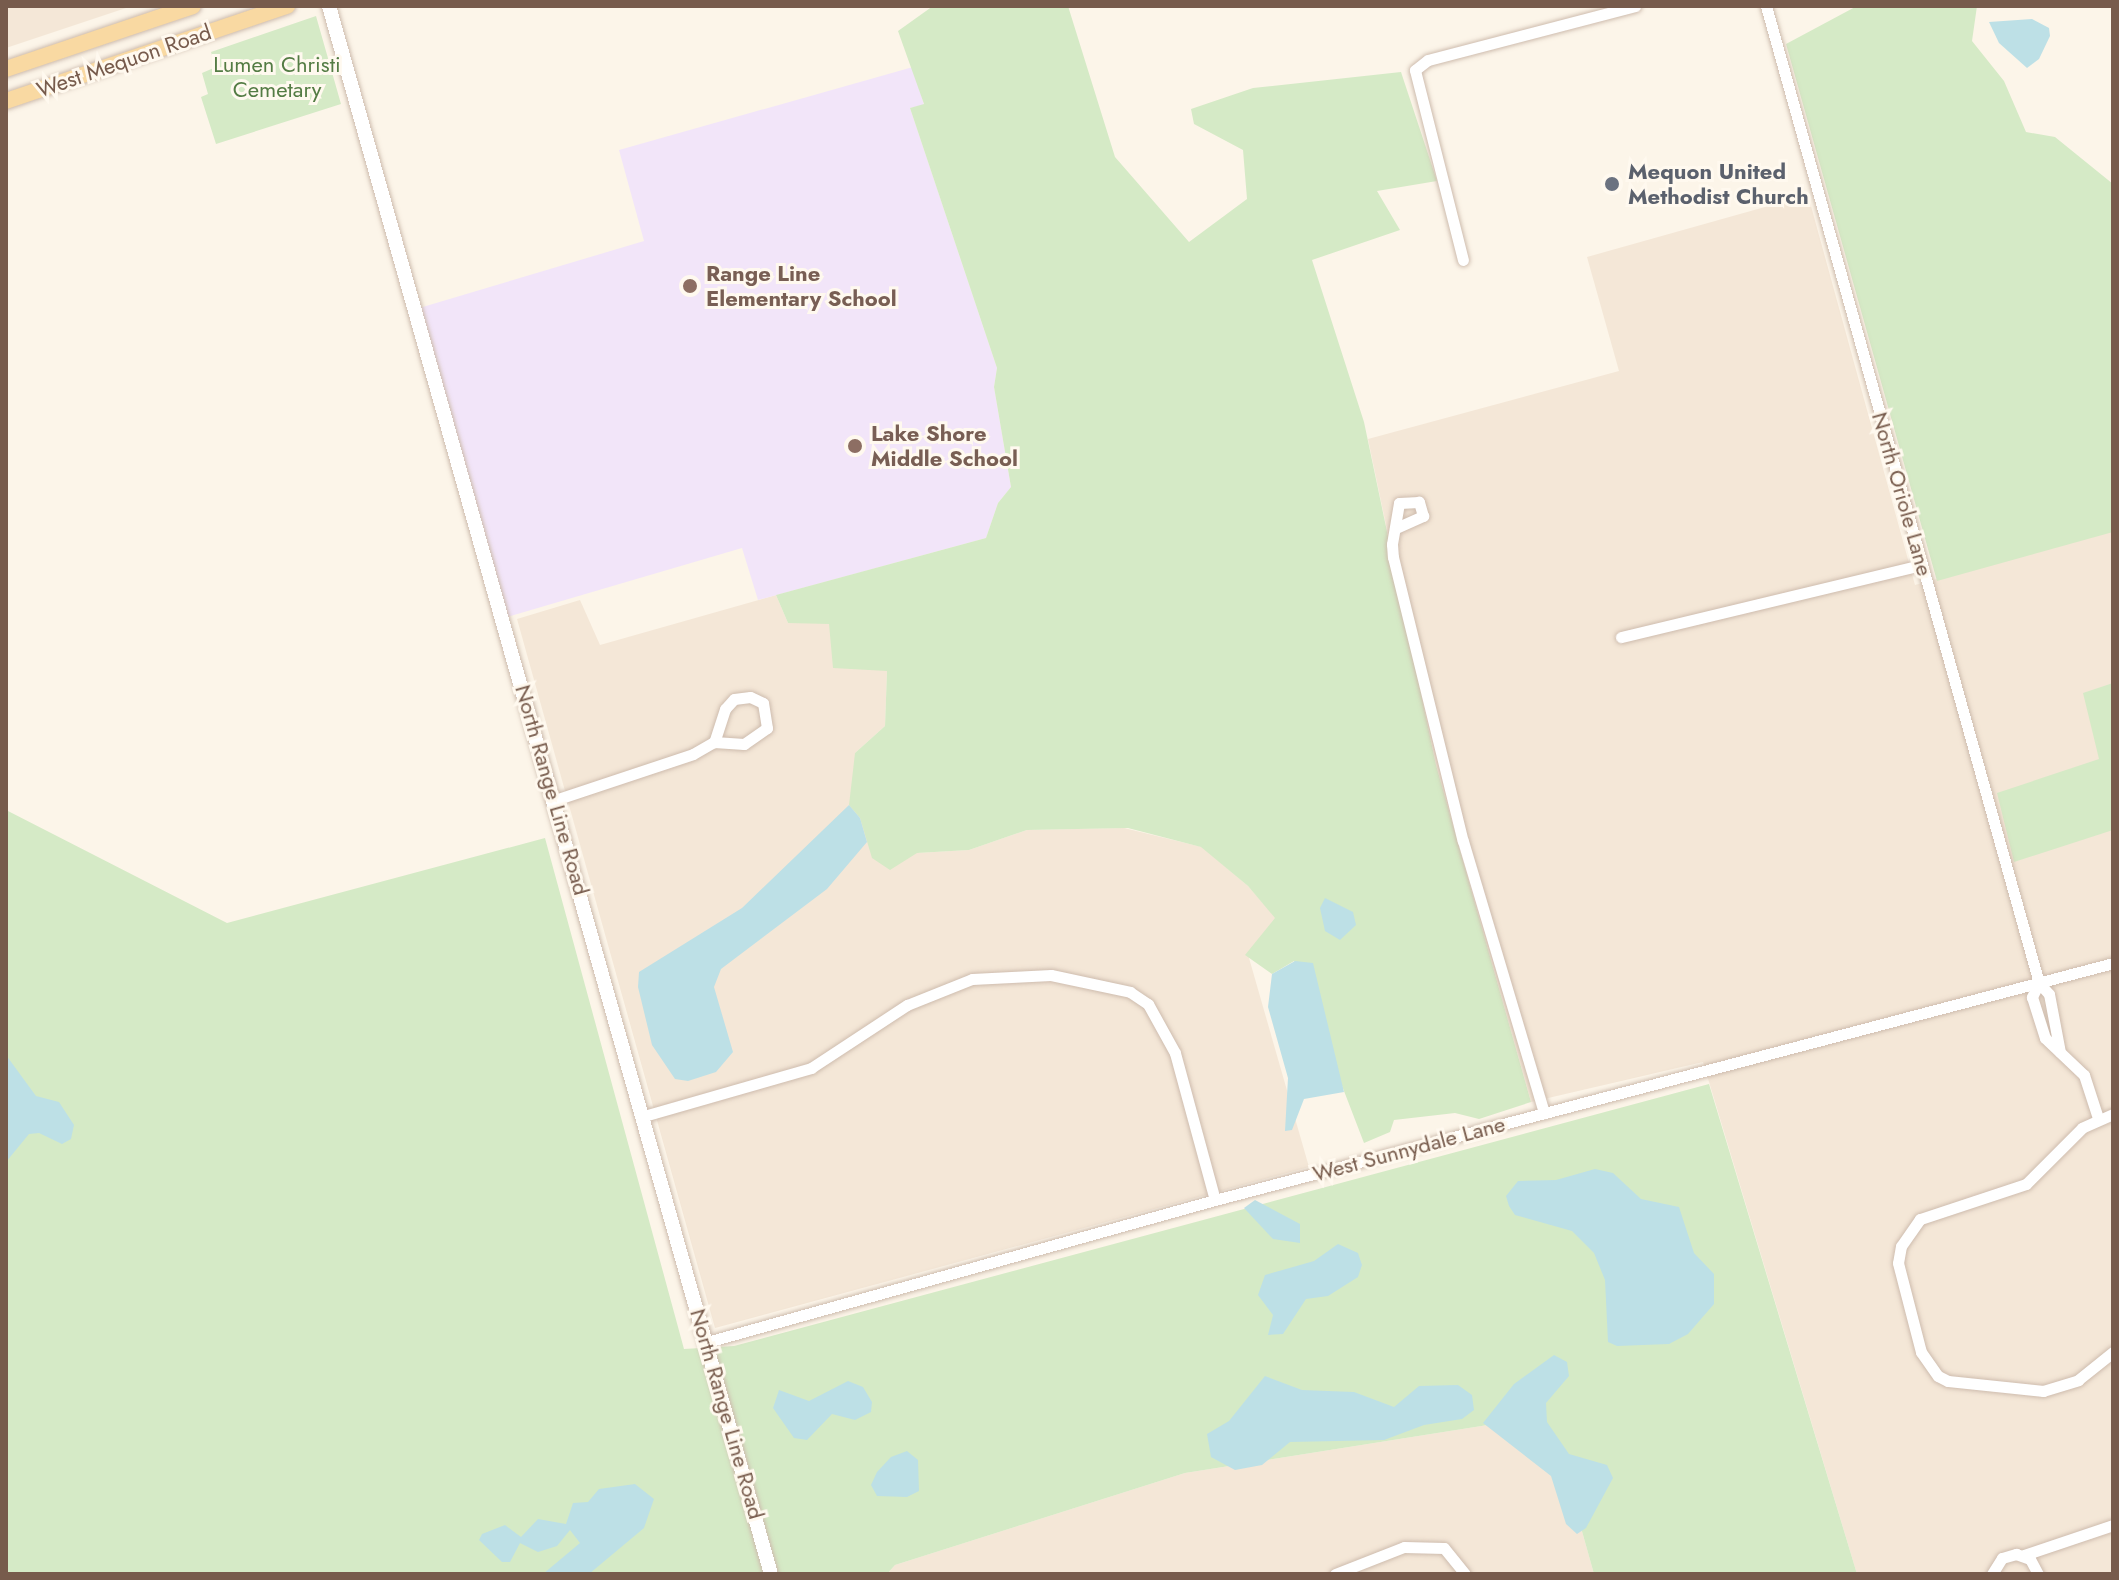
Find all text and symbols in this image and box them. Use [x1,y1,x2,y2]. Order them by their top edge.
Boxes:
street label: West Mequon Road [33,19,215,103]
park label: Lumen Christi Cemetary [213,51,341,102]
place label: Mequon United Methodist Church [1628,158,1809,210]
marker: Mequon United Methodist Church [1603,175,1621,193]
place label: Range Line Elementary School [706,260,897,312]
marker: Range Line Elementary School [681,277,699,295]
street label: North Oriole Lane [1866,409,1938,579]
place label: Lake Shore Middle School [871,420,1018,472]
marker: Lake Shore Middle School [846,437,864,455]
street label: North Range Line Road [509,682,595,898]
street label: West Sunnydale Lane [1310,1111,1508,1187]
street label: North Range Line Road [684,1306,770,1522]

